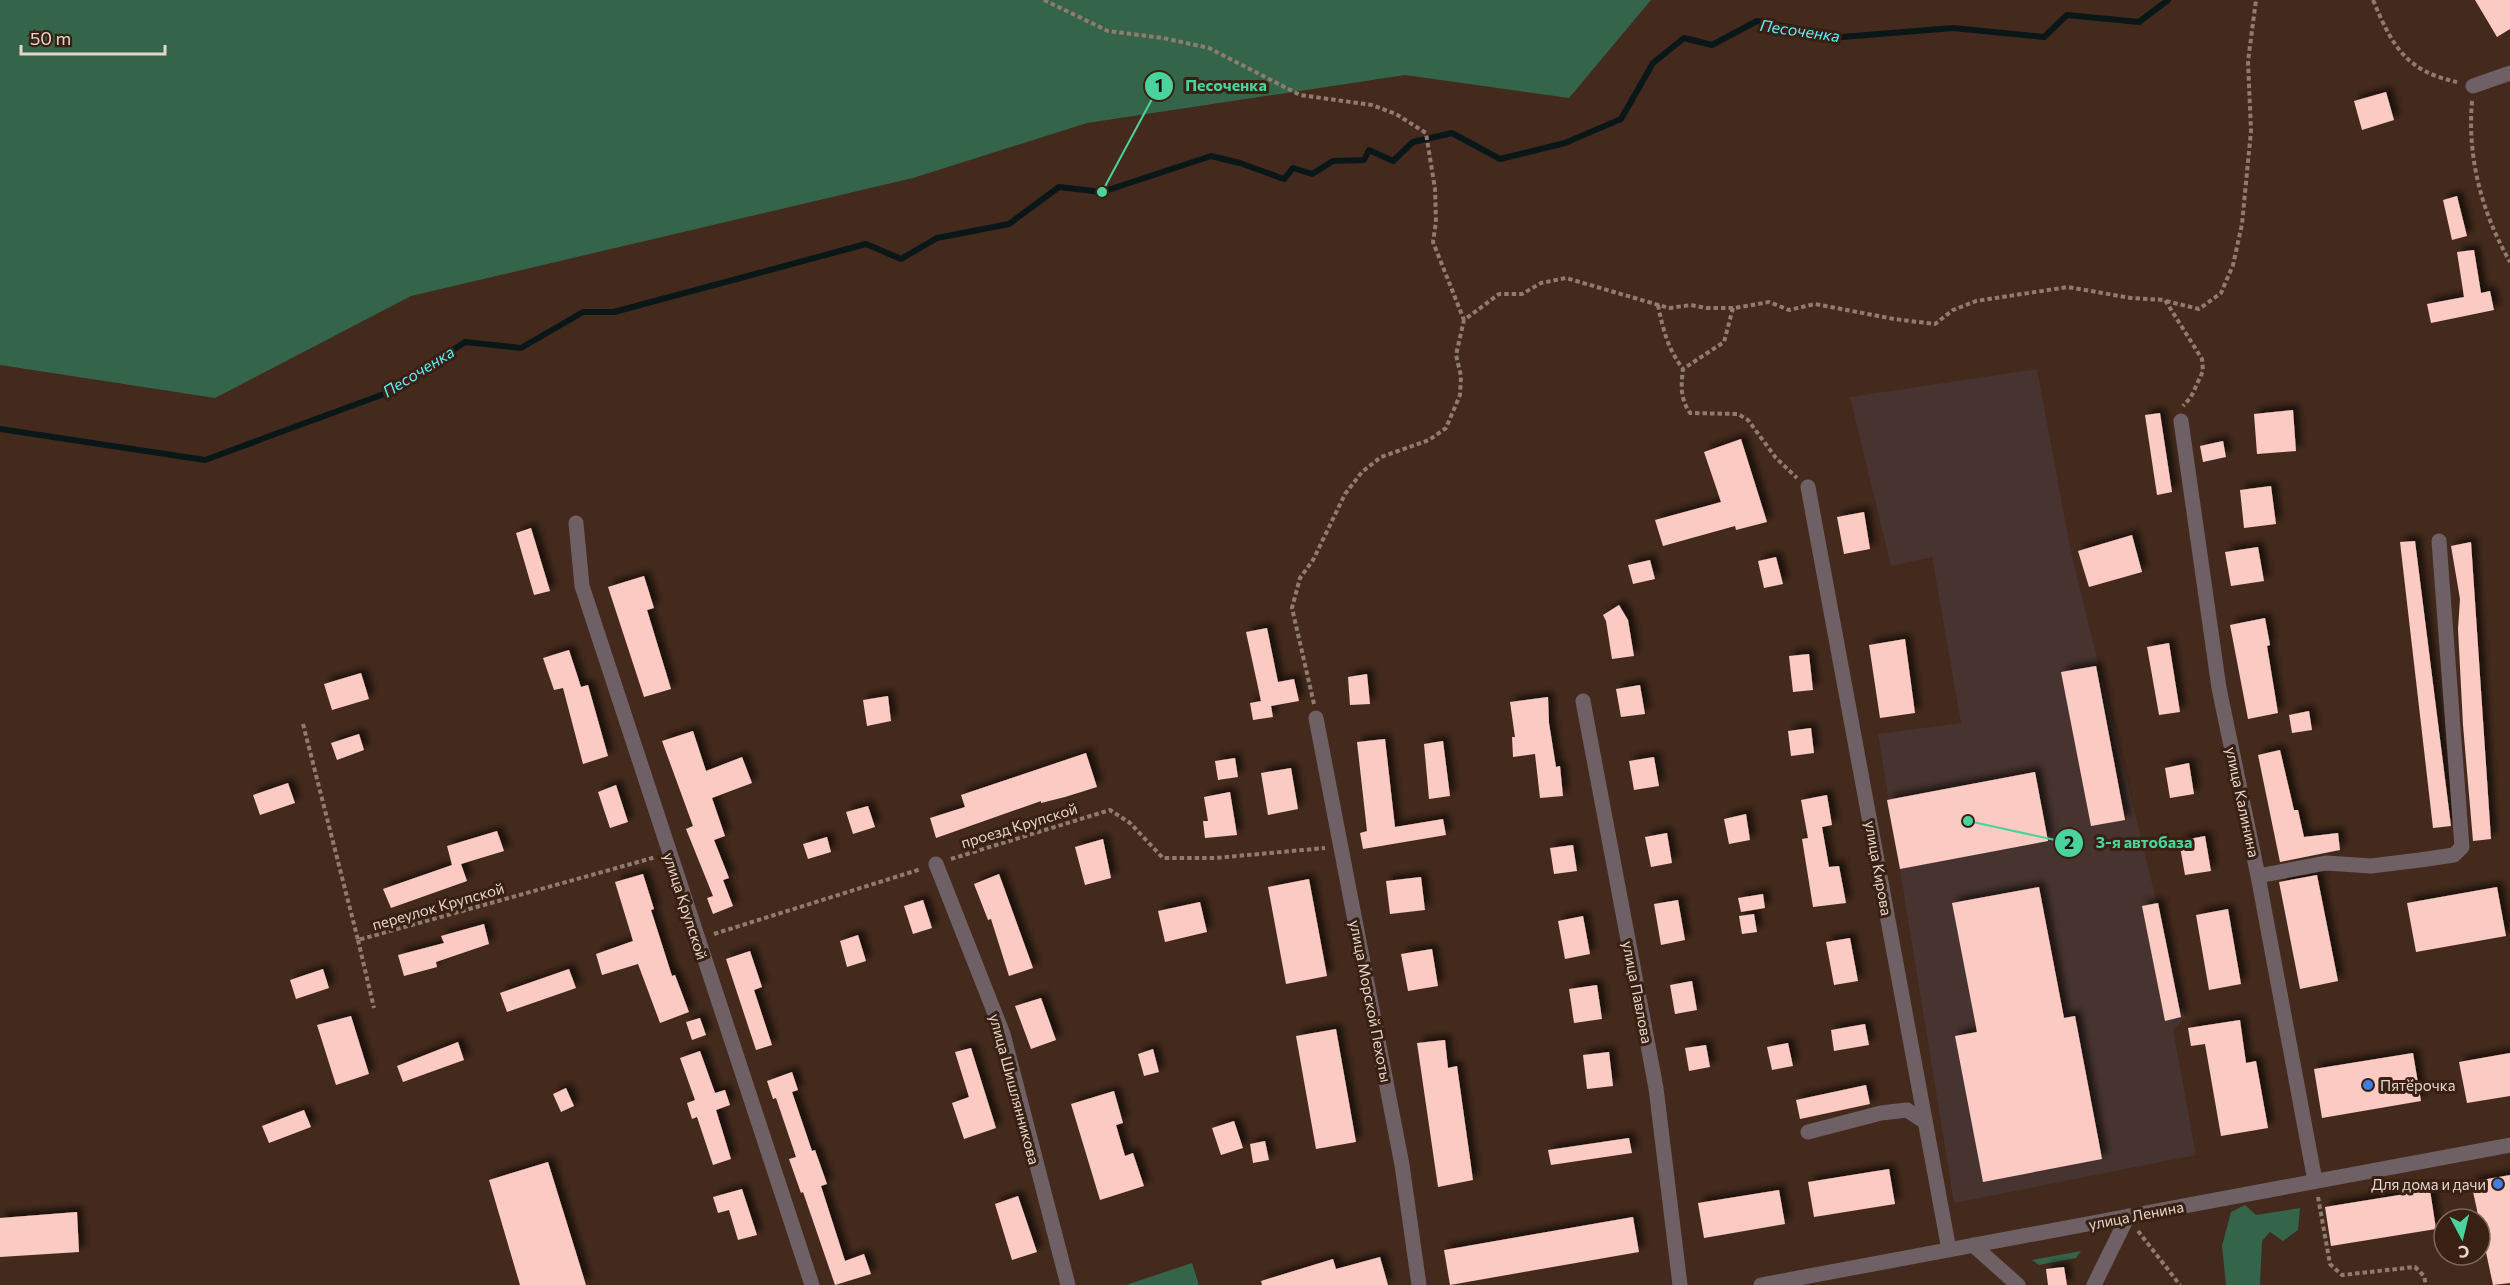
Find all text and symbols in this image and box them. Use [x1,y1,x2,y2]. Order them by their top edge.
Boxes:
water label: Песоченка [1759,15,1841,45]
scale bar [21,18,165,56]
text: 50 m [30,27,71,49]
callout: Песоченка [1144,69,1279,103]
text: 1 [1155,74,1163,96]
text: Песоченка [1185,75,1267,94]
water label: Песоченка [379,342,457,400]
street label: улица Калинина [2223,745,2263,859]
street label: проезд Крупской [959,799,1079,851]
street label: улица Кирова [1862,819,1896,917]
callout: 3-я автобаза [2054,826,2205,860]
text: 2 [2064,831,2074,853]
text: 3-я автобаза [2096,832,2192,851]
street label: улица Крупской [660,850,712,962]
street label: переулок Крупской [370,879,506,933]
street label: улица Морской Пехоты [1346,918,1396,1084]
street label: улица Павлова [1619,939,1657,1045]
street label: улица Шишлянникова [986,1012,1044,1166]
place label: Пятёрочка [2380,1076,2455,1094]
marker: Пятёрочка [2361,1078,2375,1092]
place label: Для дома и дачи [2371,1175,2486,1193]
marker: Для дома и дачи [2491,1177,2505,1191]
street label: улица Ленина [2087,1197,2185,1233]
north arrow [2432,1207,2492,1267]
text: С [2457,1242,2470,1262]

